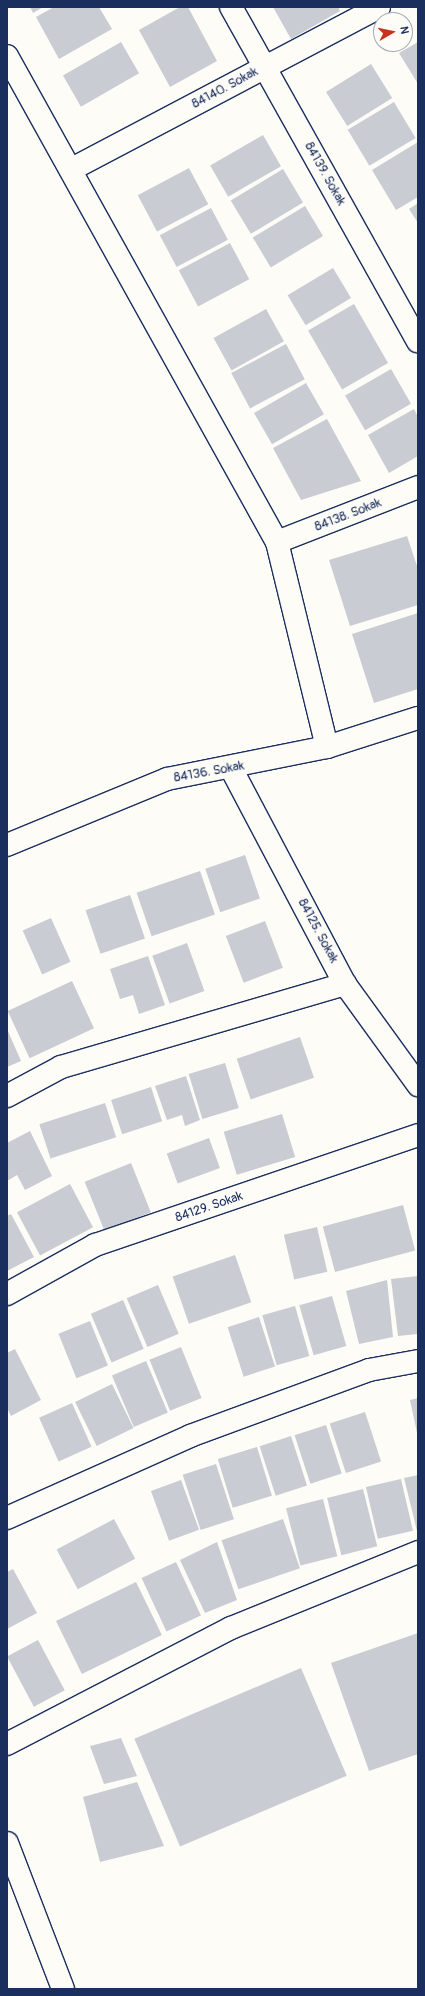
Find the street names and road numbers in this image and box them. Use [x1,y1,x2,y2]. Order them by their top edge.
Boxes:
street label: 84140. Sokak [189,64,261,112]
street label: 84139. Sokak [301,140,349,208]
street label: 84138. Sokak [312,495,384,535]
street label: 84136. Sokak [173,758,245,786]
street label: 84125. Sokak [295,896,341,966]
street label: 84129. Sokak [173,1188,245,1226]

